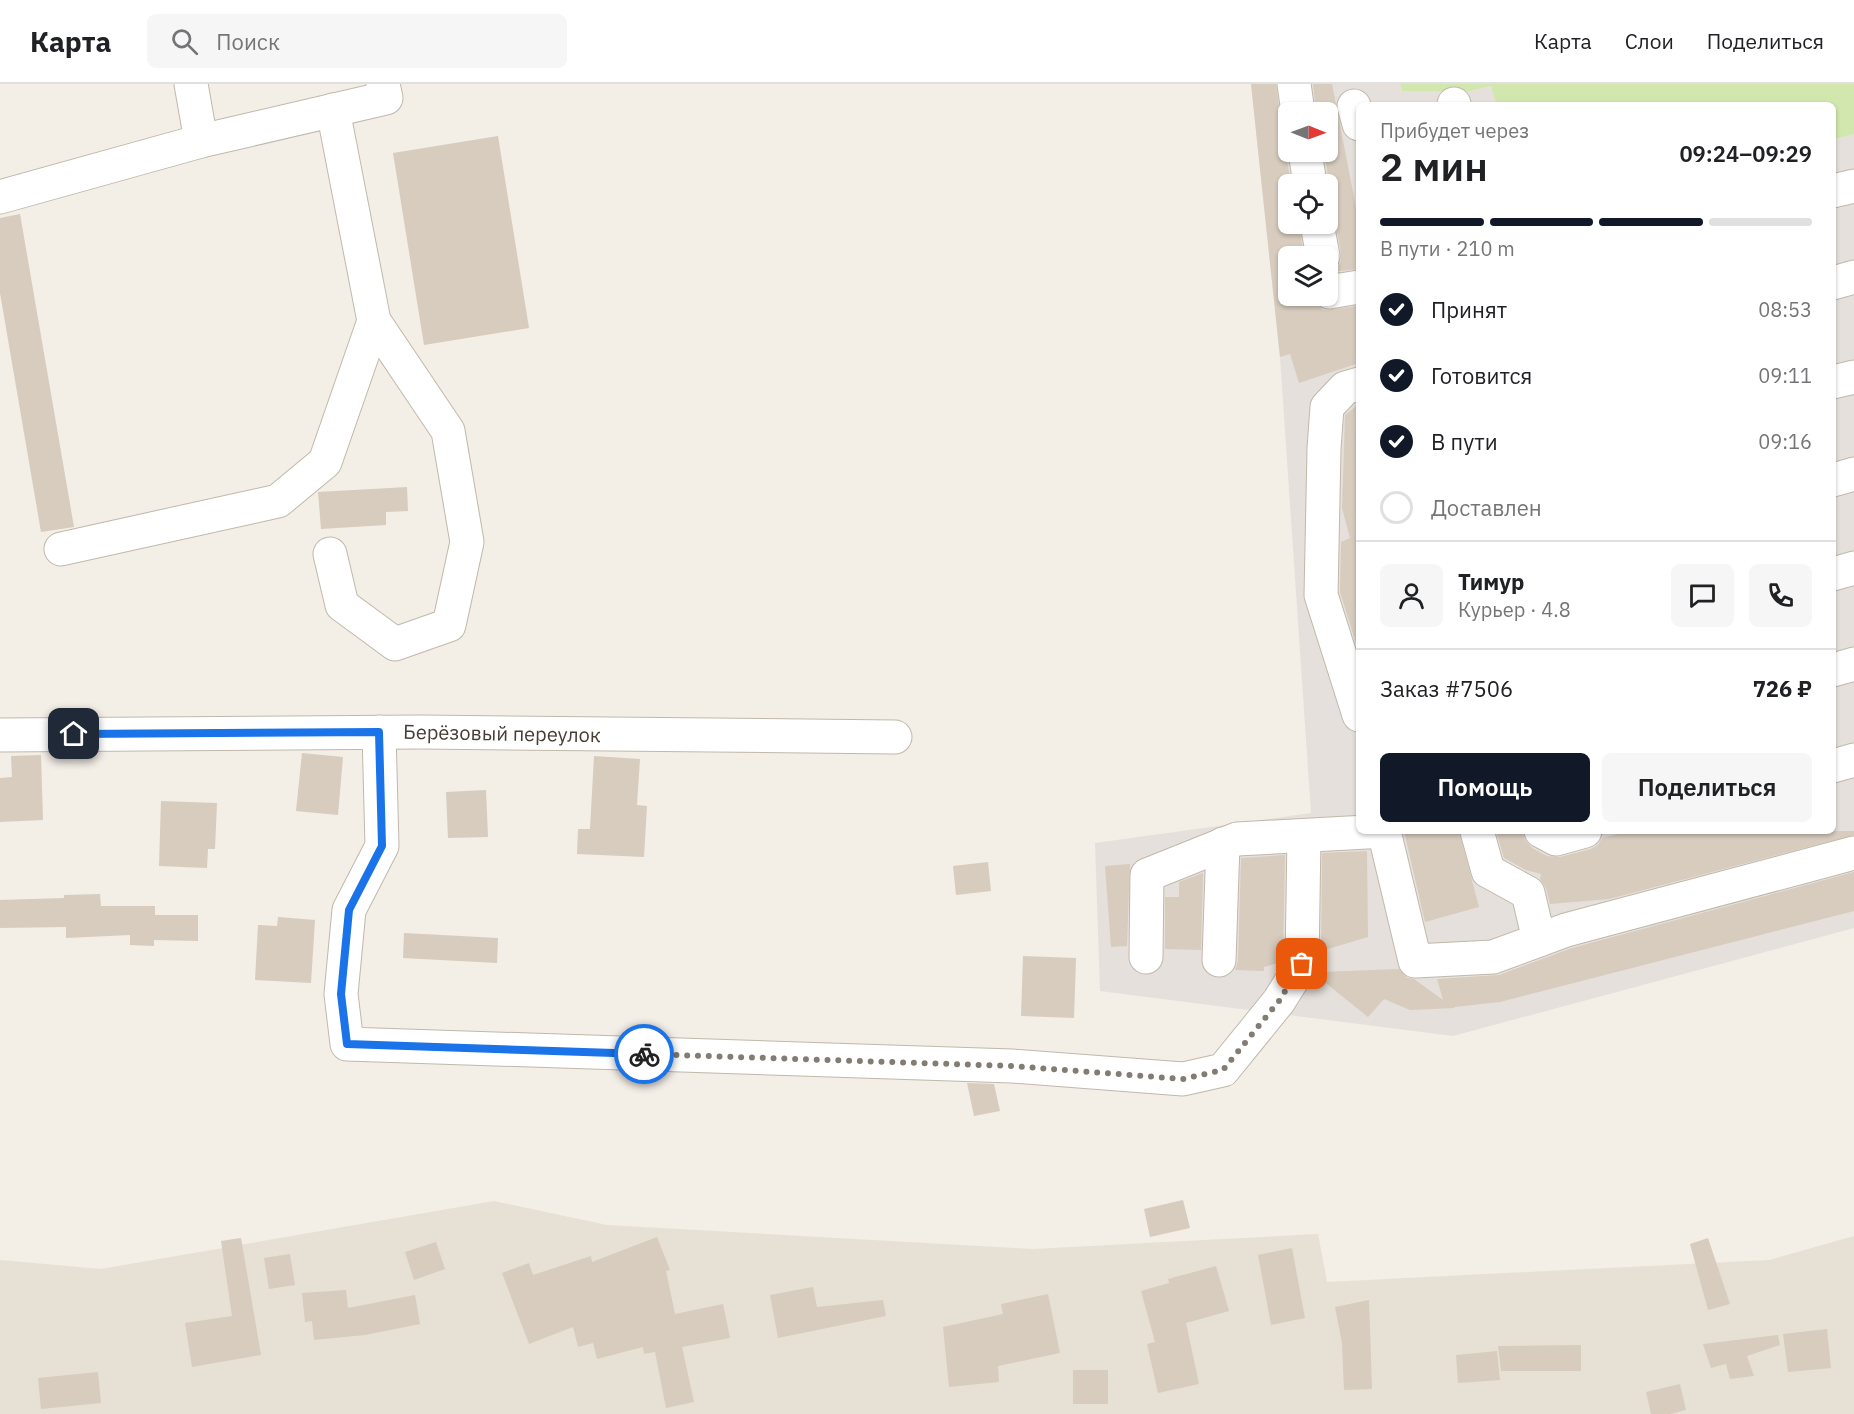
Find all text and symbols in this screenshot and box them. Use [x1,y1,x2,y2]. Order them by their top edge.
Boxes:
search box [147,14,567,68]
text: Карта [30,23,111,60]
icon: search [168,25,201,58]
text: Поиск [216,27,280,56]
text: Карта [1534,27,1592,55]
text: Слои [1625,27,1674,55]
text: Поделиться [1707,27,1824,55]
north arrow [1278,102,1338,162]
map controls [1278,102,1338,306]
text: Прибудет через [1380,117,1529,144]
text: 09:24–09:29 [1679,139,1812,168]
text: 2 мин [1380,141,1488,192]
button: locate [1278,174,1338,234]
text: В пути · 210 m [1380,235,1515,262]
button: layers [1278,246,1338,306]
icon: check [1380,293,1413,326]
text: Принят [1431,295,1507,324]
text: 08:53 [1758,296,1812,323]
icon: check [1380,359,1413,392]
text: Готовится [1431,361,1532,390]
text: 09:11 [1758,362,1812,389]
icon: check [1380,425,1413,458]
text: В пути [1431,427,1498,456]
text: 09:16 [1758,428,1812,455]
text: Доставлен [1431,493,1542,522]
button: person [1380,564,1443,627]
button: chat [1671,564,1734,627]
button: phone [1749,564,1812,627]
text: Тимур [1458,567,1524,596]
text: Курьер · 4.8 [1458,596,1571,623]
text: Заказ #7506 [1380,674,1513,703]
text: 726 ₽ [1753,674,1812,703]
pin [48,708,99,759]
icon: home [57,717,90,750]
street label: Берёзовый переулок [403,718,601,748]
button: Помощь [1380,753,1590,822]
button: Поделиться [1602,753,1812,822]
pin [1276,938,1327,989]
icon: bag [1285,947,1318,980]
courier [614,1024,674,1084]
icon: bike [628,1038,661,1071]

